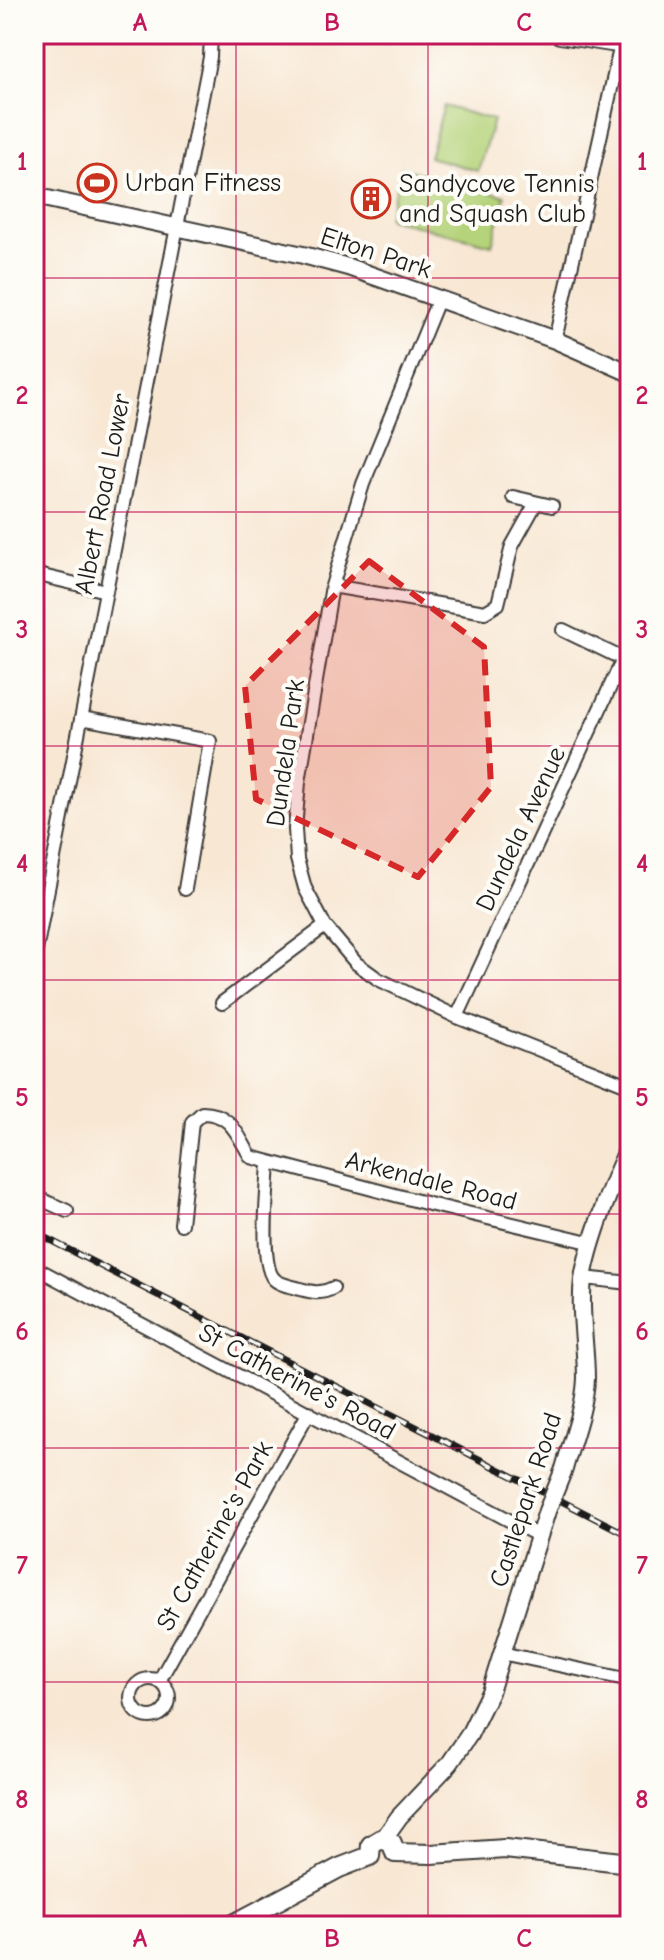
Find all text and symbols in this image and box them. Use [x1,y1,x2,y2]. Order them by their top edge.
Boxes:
text: A [133,8,148,38]
text: B [324,8,340,38]
text: C [516,8,532,38]
text: 1 [17,147,27,177]
text: 1 [637,147,647,177]
sports icon: Urban Fitness [76,162,118,204]
place label: Urban Fitness [125,168,281,198]
place label: Sandycove Tennis and Squash Club [399,169,594,229]
building icon: Sandycove Tennis and Squash Club [350,178,392,220]
street label: Elton Park [317,221,436,285]
text: 2 [16,381,28,411]
text: 2 [636,381,648,411]
street label: Albert Road Lower [69,391,137,597]
text: 3 [16,615,28,645]
text: 3 [636,615,648,645]
street label: Dundela Park [261,677,311,829]
street label: Dundela Avenue [470,742,572,916]
text: 4 [16,849,28,879]
text: 4 [636,849,648,879]
text: 5 [15,1083,29,1113]
text: 5 [635,1083,649,1113]
street label: Arkendale Road [342,1145,520,1217]
text: 6 [15,1317,29,1347]
street label: St Catherine's Road [193,1317,401,1447]
text: 6 [635,1317,649,1347]
street label: Castlepark Road [484,1409,568,1591]
street label: St Catherine's Park [150,1436,280,1636]
text: 7 [16,1551,28,1581]
text: 7 [636,1551,648,1581]
text: 8 [15,1785,29,1815]
text: 8 [635,1785,649,1815]
text: A [133,1924,148,1954]
text: B [324,1924,340,1954]
text: C [516,1924,532,1954]

